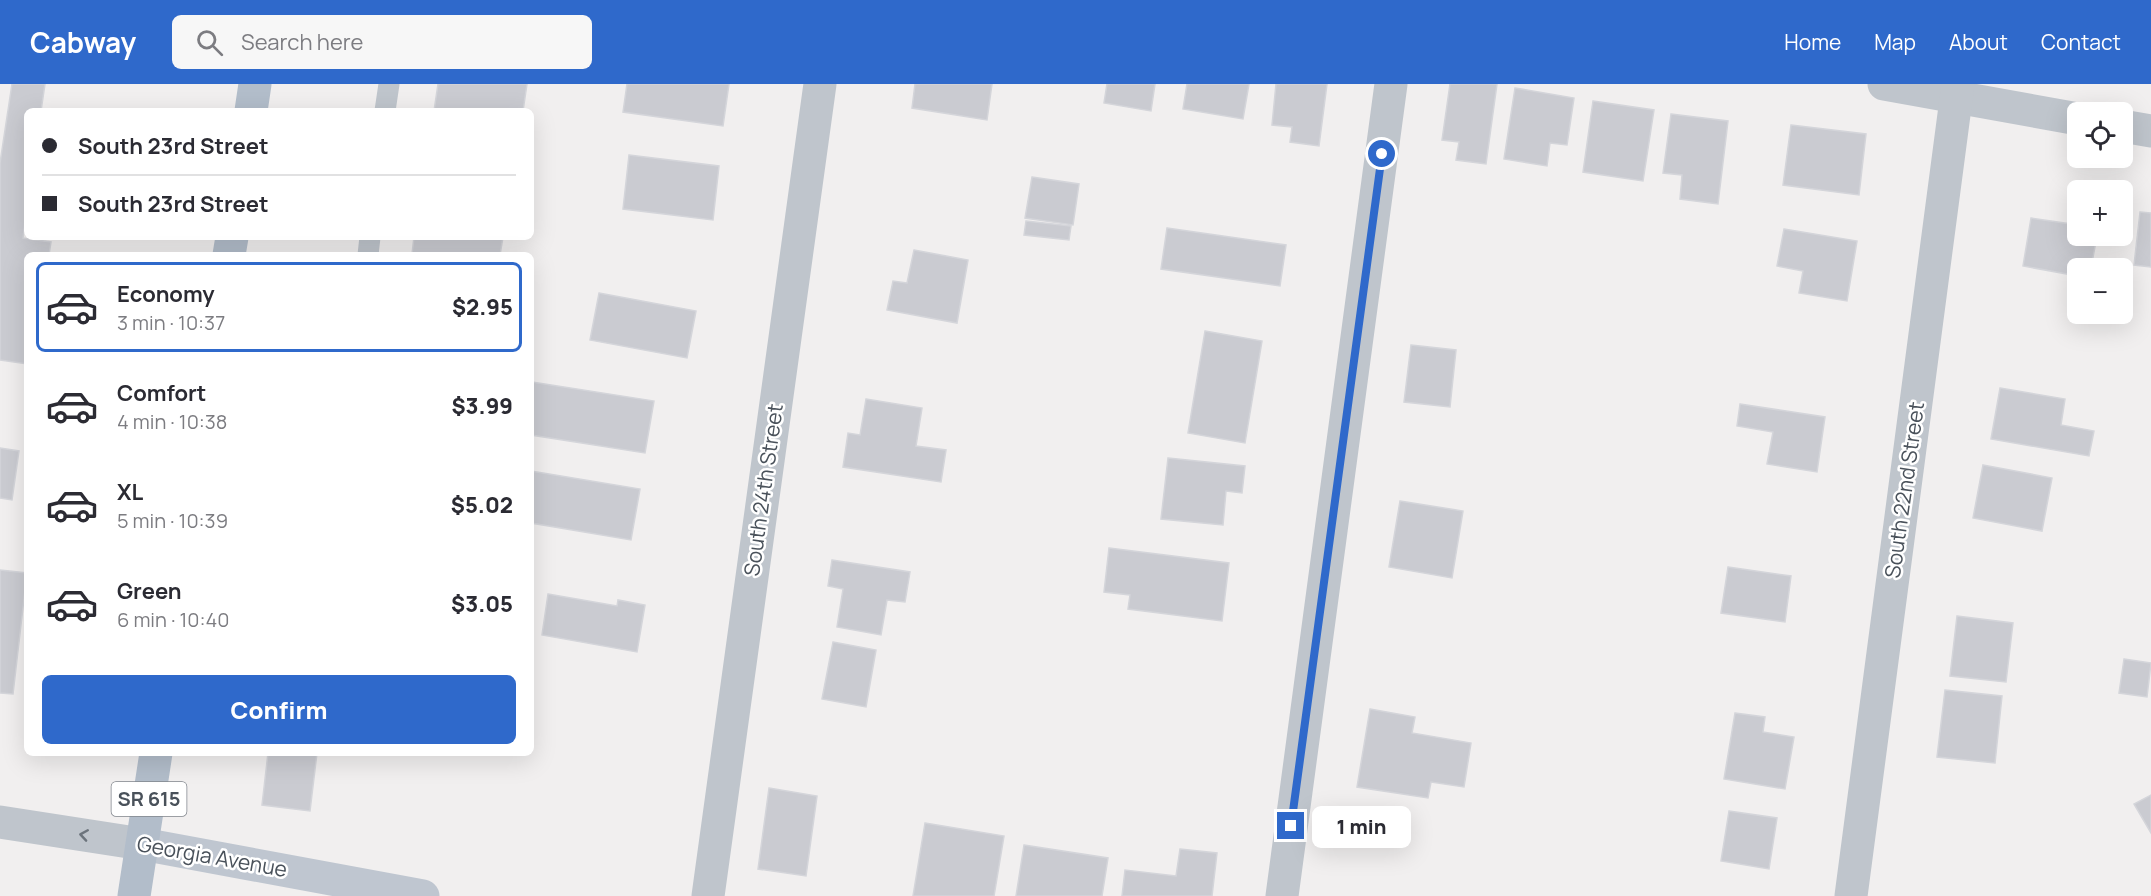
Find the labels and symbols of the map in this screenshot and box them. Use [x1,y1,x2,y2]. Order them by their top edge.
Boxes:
route start [1368,140,1395,167]
street label: South 22nd Street [1878,400,1930,580]
street label: South 24th Street [737,402,789,578]
road number: SR 615 [112,782,186,816]
callout: 1 min [1312,805,1411,847]
route end [1277,812,1304,839]
street label: Georgia Avenue [135,829,289,883]
one-way arrow [80,830,89,842]

